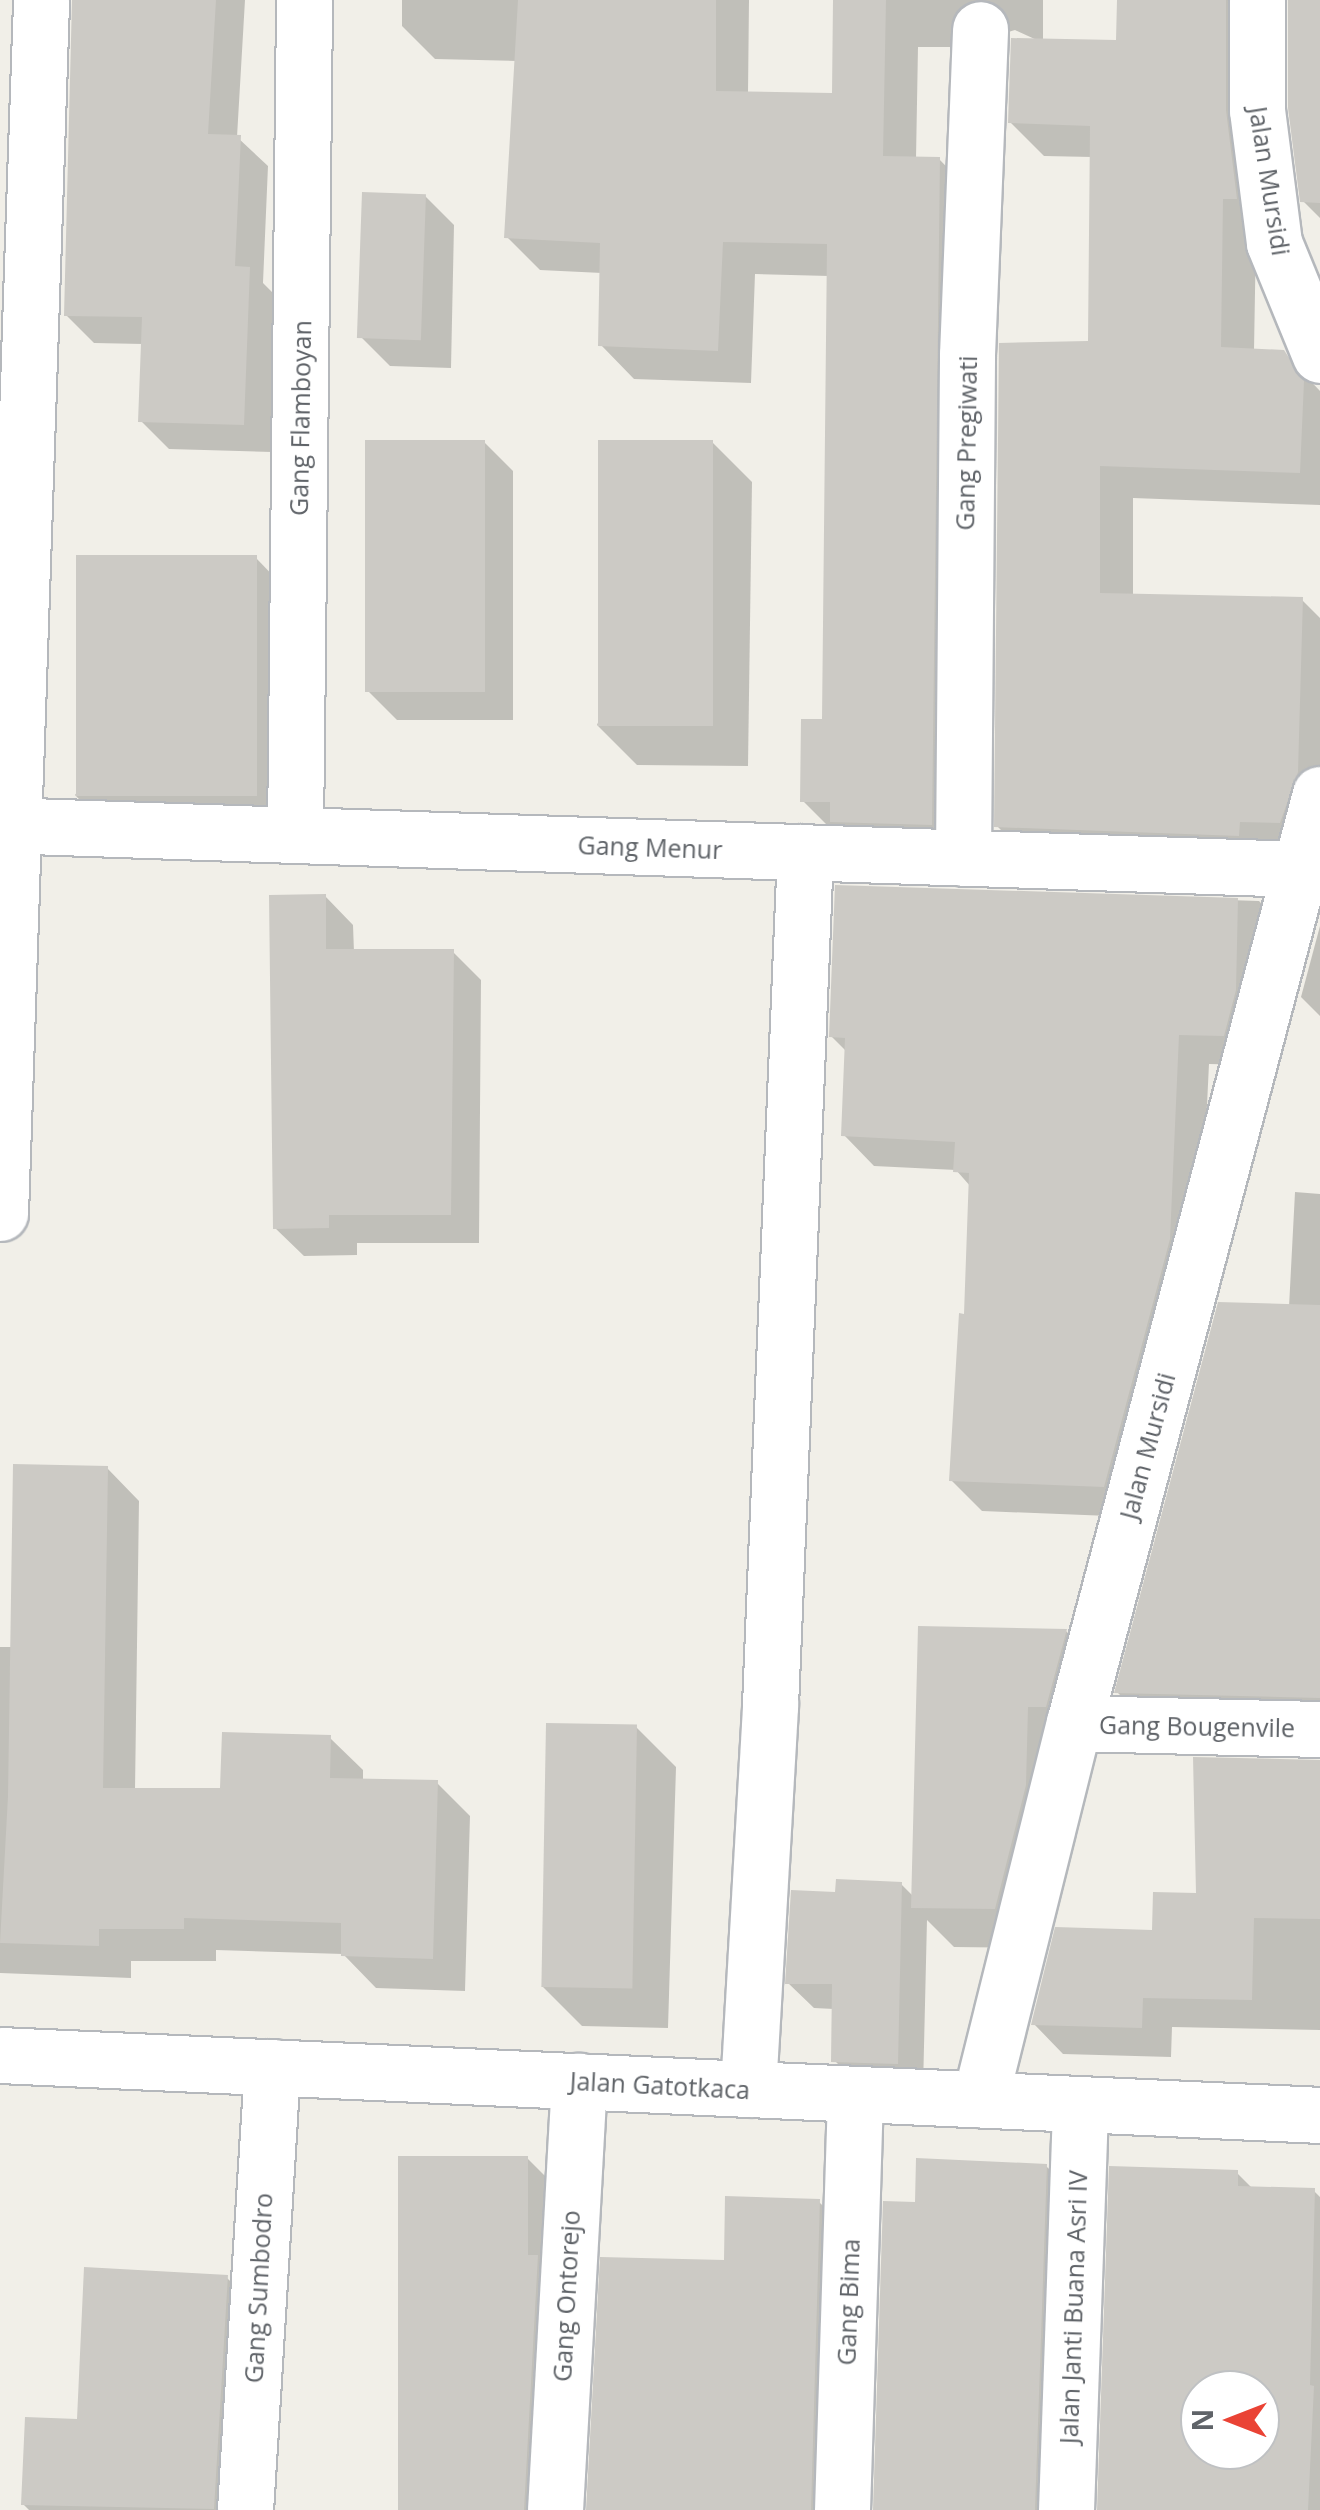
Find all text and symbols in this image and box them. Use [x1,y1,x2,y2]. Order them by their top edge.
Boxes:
street label: Jalan Mursidi [1243,104,1297,258]
street label: Gang Flamboyan [283,320,317,516]
street label: Gang Pregiwati [949,355,983,531]
street label: Gang Menur [577,829,723,865]
street label: Jalan Mursidi [1113,1369,1181,1523]
street label: Gang Bougenvile [1099,1709,1295,1743]
street label: Jalan Gatotkaca [569,2065,751,2105]
street label: Jalan Janti Buana Asri IV [1053,2170,1093,2444]
street label: Gang Sumbodro [238,2192,278,2384]
street label: Gang Ontorejo [547,2209,585,2383]
street label: Gang Bima [831,2238,865,2366]
north arrow [1180,2370,1280,2470]
text: N [1183,2409,1221,2431]

